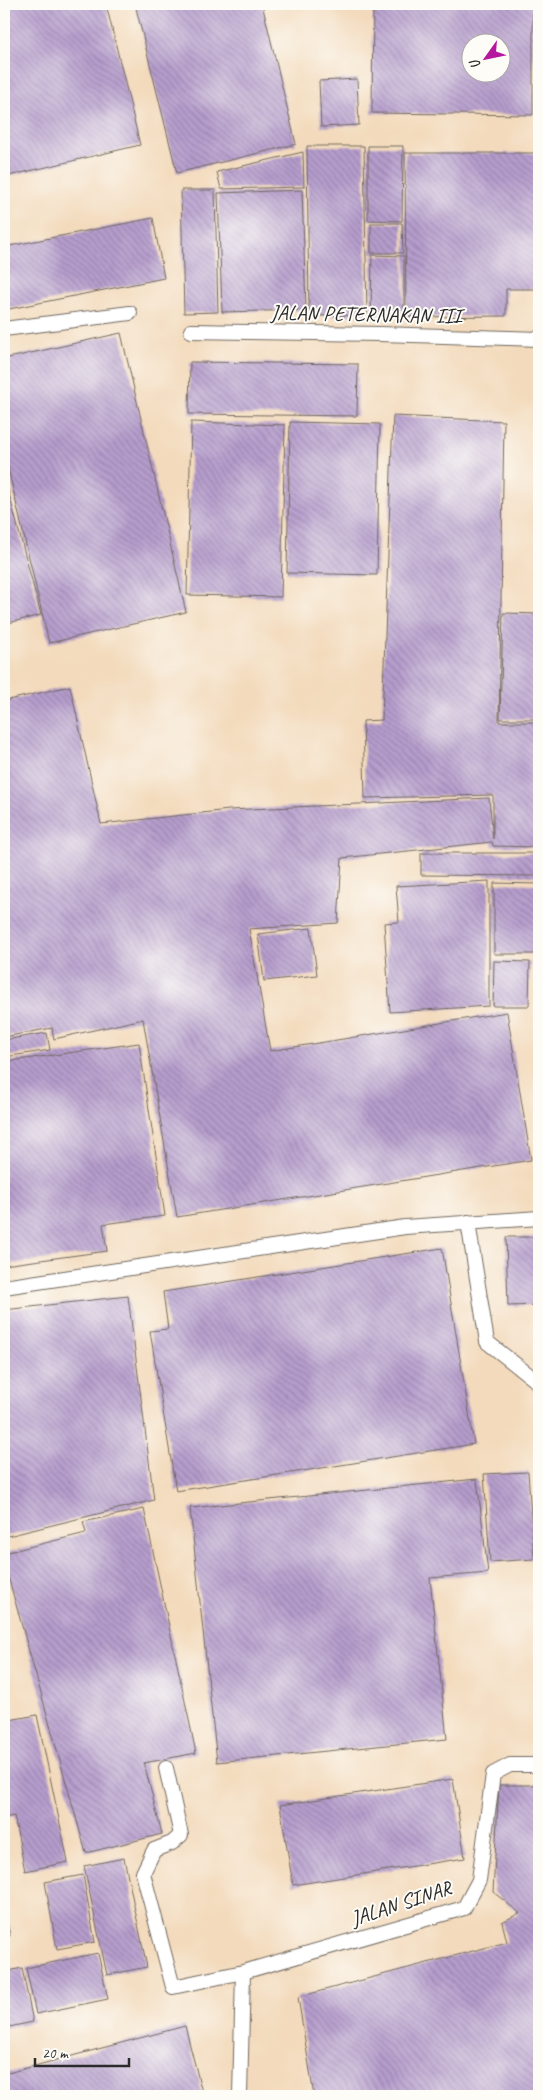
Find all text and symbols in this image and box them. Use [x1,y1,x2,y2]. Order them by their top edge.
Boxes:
north arrow [460,32,510,82]
text: U [465,55,484,72]
street label: JALAN PETERNAKAN III [269,299,466,329]
street label: JALAN SINAR [347,1874,456,1932]
scale bar [35,2035,129,2067]
text: 20 m [42,2044,69,2063]

